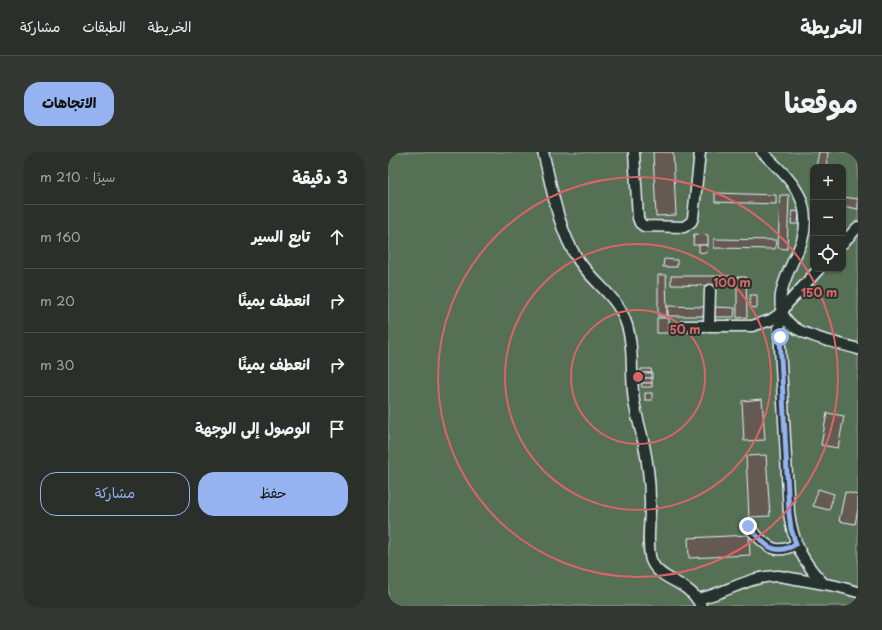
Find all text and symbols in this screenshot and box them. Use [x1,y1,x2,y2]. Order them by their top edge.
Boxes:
text: الخريطة [800,12,862,40]
text: مشاركة [20,16,60,37]
text: الطبقات [82,16,126,37]
text: الخريطة [148,16,191,37]
text: موقعنا [784,80,858,123]
button: الاتجاهات [24,82,114,126]
text: 3 دقيقة [292,164,348,190]
map controls [810,164,846,272]
button: + [810,164,846,200]
text: سيرًا · 210 m [40,167,115,186]
button: − [810,200,846,236]
text: تابع السير [252,224,310,247]
icon: ahead [326,226,348,248]
text: 160 m [40,227,81,246]
button: locate [810,236,846,272]
text: 100 m [713,273,751,291]
text: 150 m [801,283,837,301]
text: انعطف يمينًا [238,288,310,311]
icon: right [326,290,348,312]
text: 20 m [40,291,75,310]
text: 50 m [669,320,701,338]
route start [771,328,789,346]
text: انعطف يمينًا [238,352,310,375]
icon: right [326,354,348,376]
text: 30 m [40,355,74,374]
centre of rings [631,370,645,384]
text: الوصول إلى الوجهة [195,416,310,439]
icon: arrive [326,418,348,440]
button: مشاركة [40,472,190,516]
button: حفظ [198,472,348,516]
route end [739,517,757,535]

